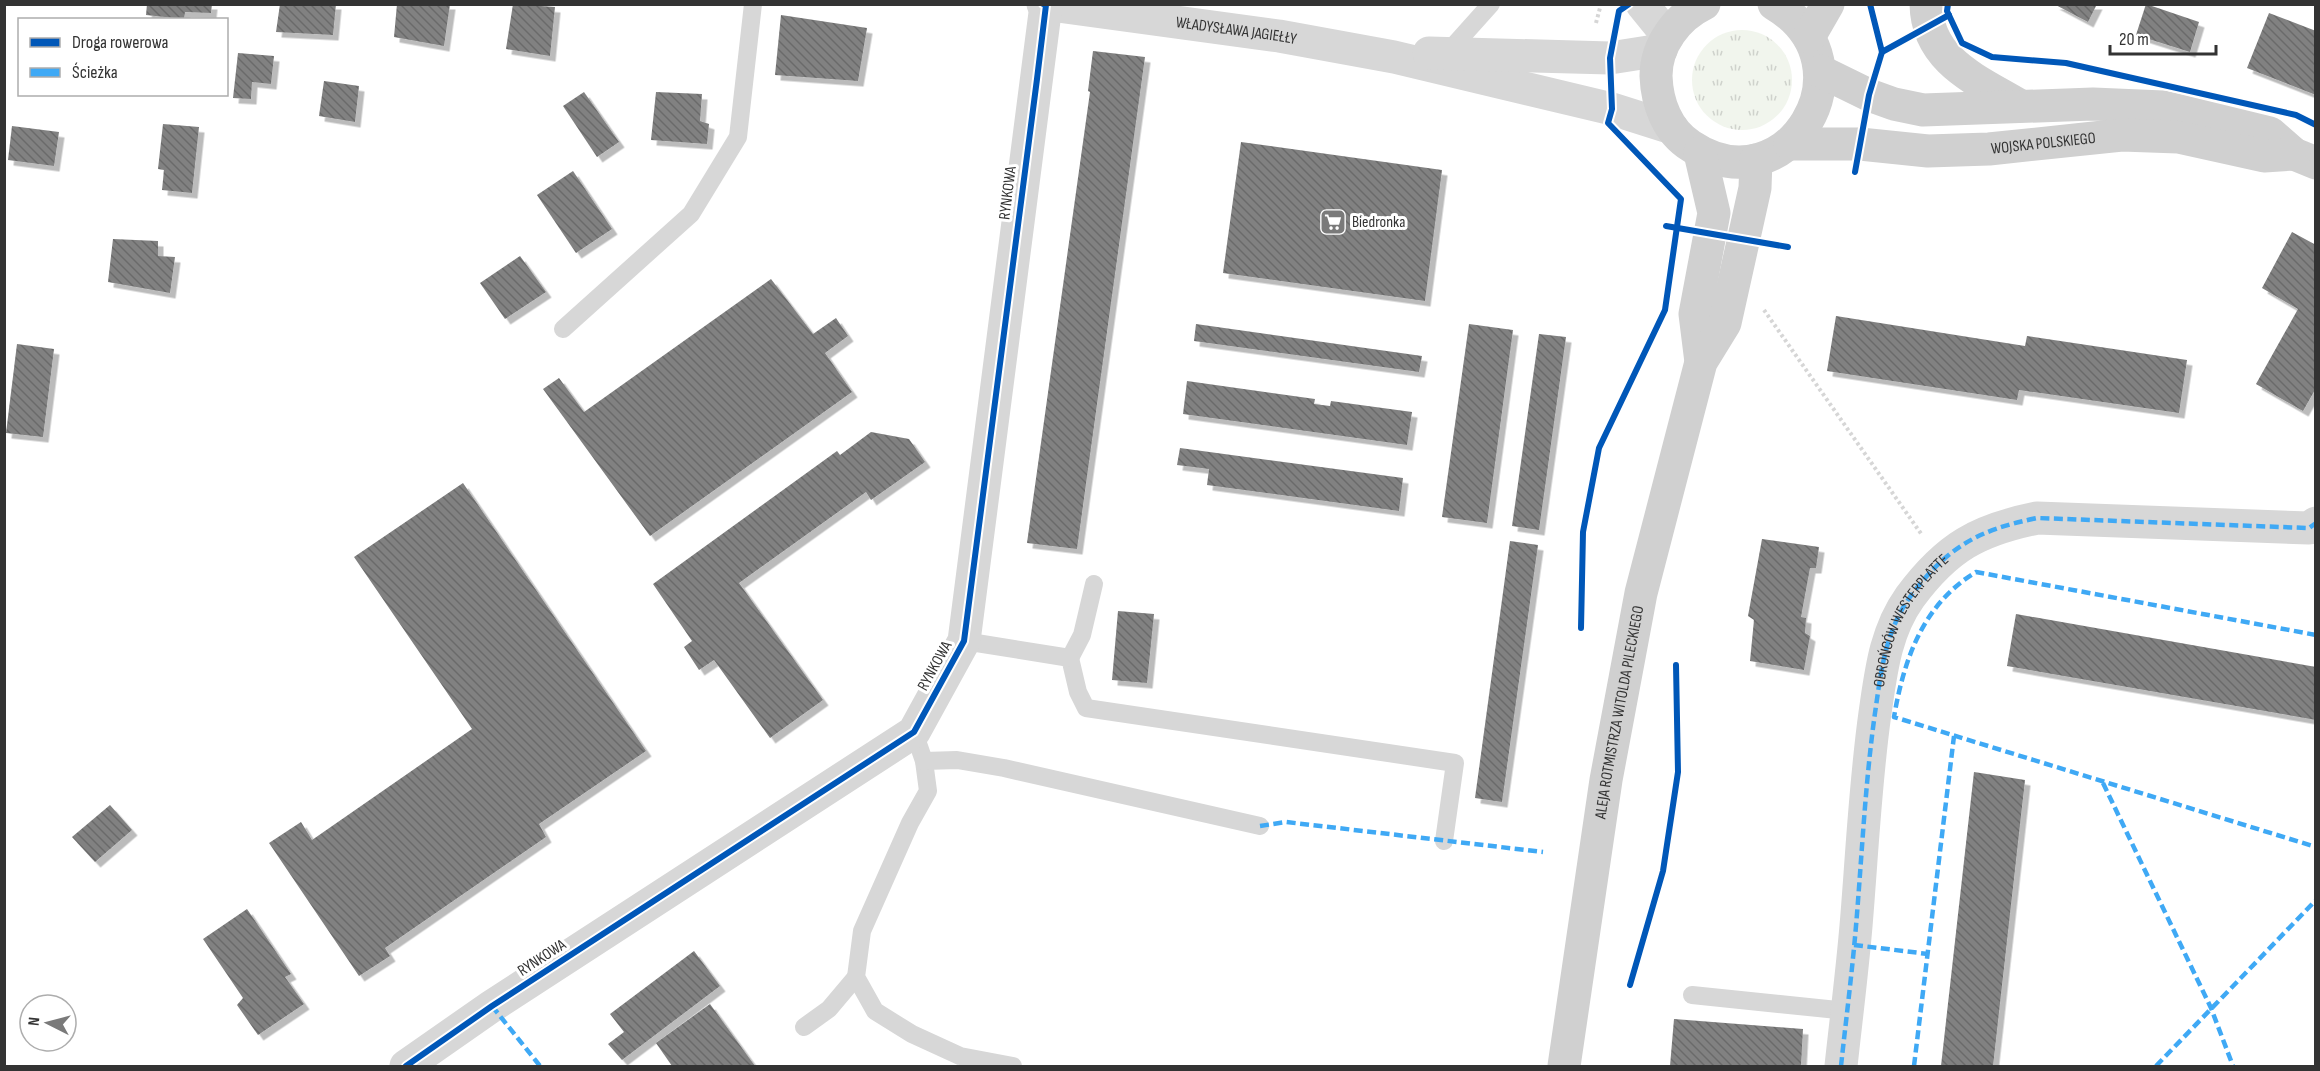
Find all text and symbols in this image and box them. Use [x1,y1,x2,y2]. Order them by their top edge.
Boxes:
street label: WŁADYSŁAWA JAGIEŁŁY [1175,13,1298,49]
legend [18,18,228,96]
scale bar [2110,18,2216,56]
text: 20 m [2119,29,2149,50]
text: Droga rowerowa [72,32,169,53]
text: Ścieżka [72,62,118,83]
street label: WOJSKA POLSKIEGO [1990,128,2097,158]
street label: RYNKOWA [995,165,1021,221]
supermarket icon: Biedronka [1318,207,1348,237]
place label: Biedronka [1352,213,1405,232]
street label: OBROŃCÓW WESTERPLATTE [1869,550,1952,688]
street label: ALEJA ROTMISTRZA WITOLDA PILECKIEGO [1591,604,1648,821]
street label: RYNKOWA [914,638,956,694]
street label: RYNKOWA [514,935,570,981]
north arrow [18,993,78,1053]
text: N [25,1016,44,1027]

